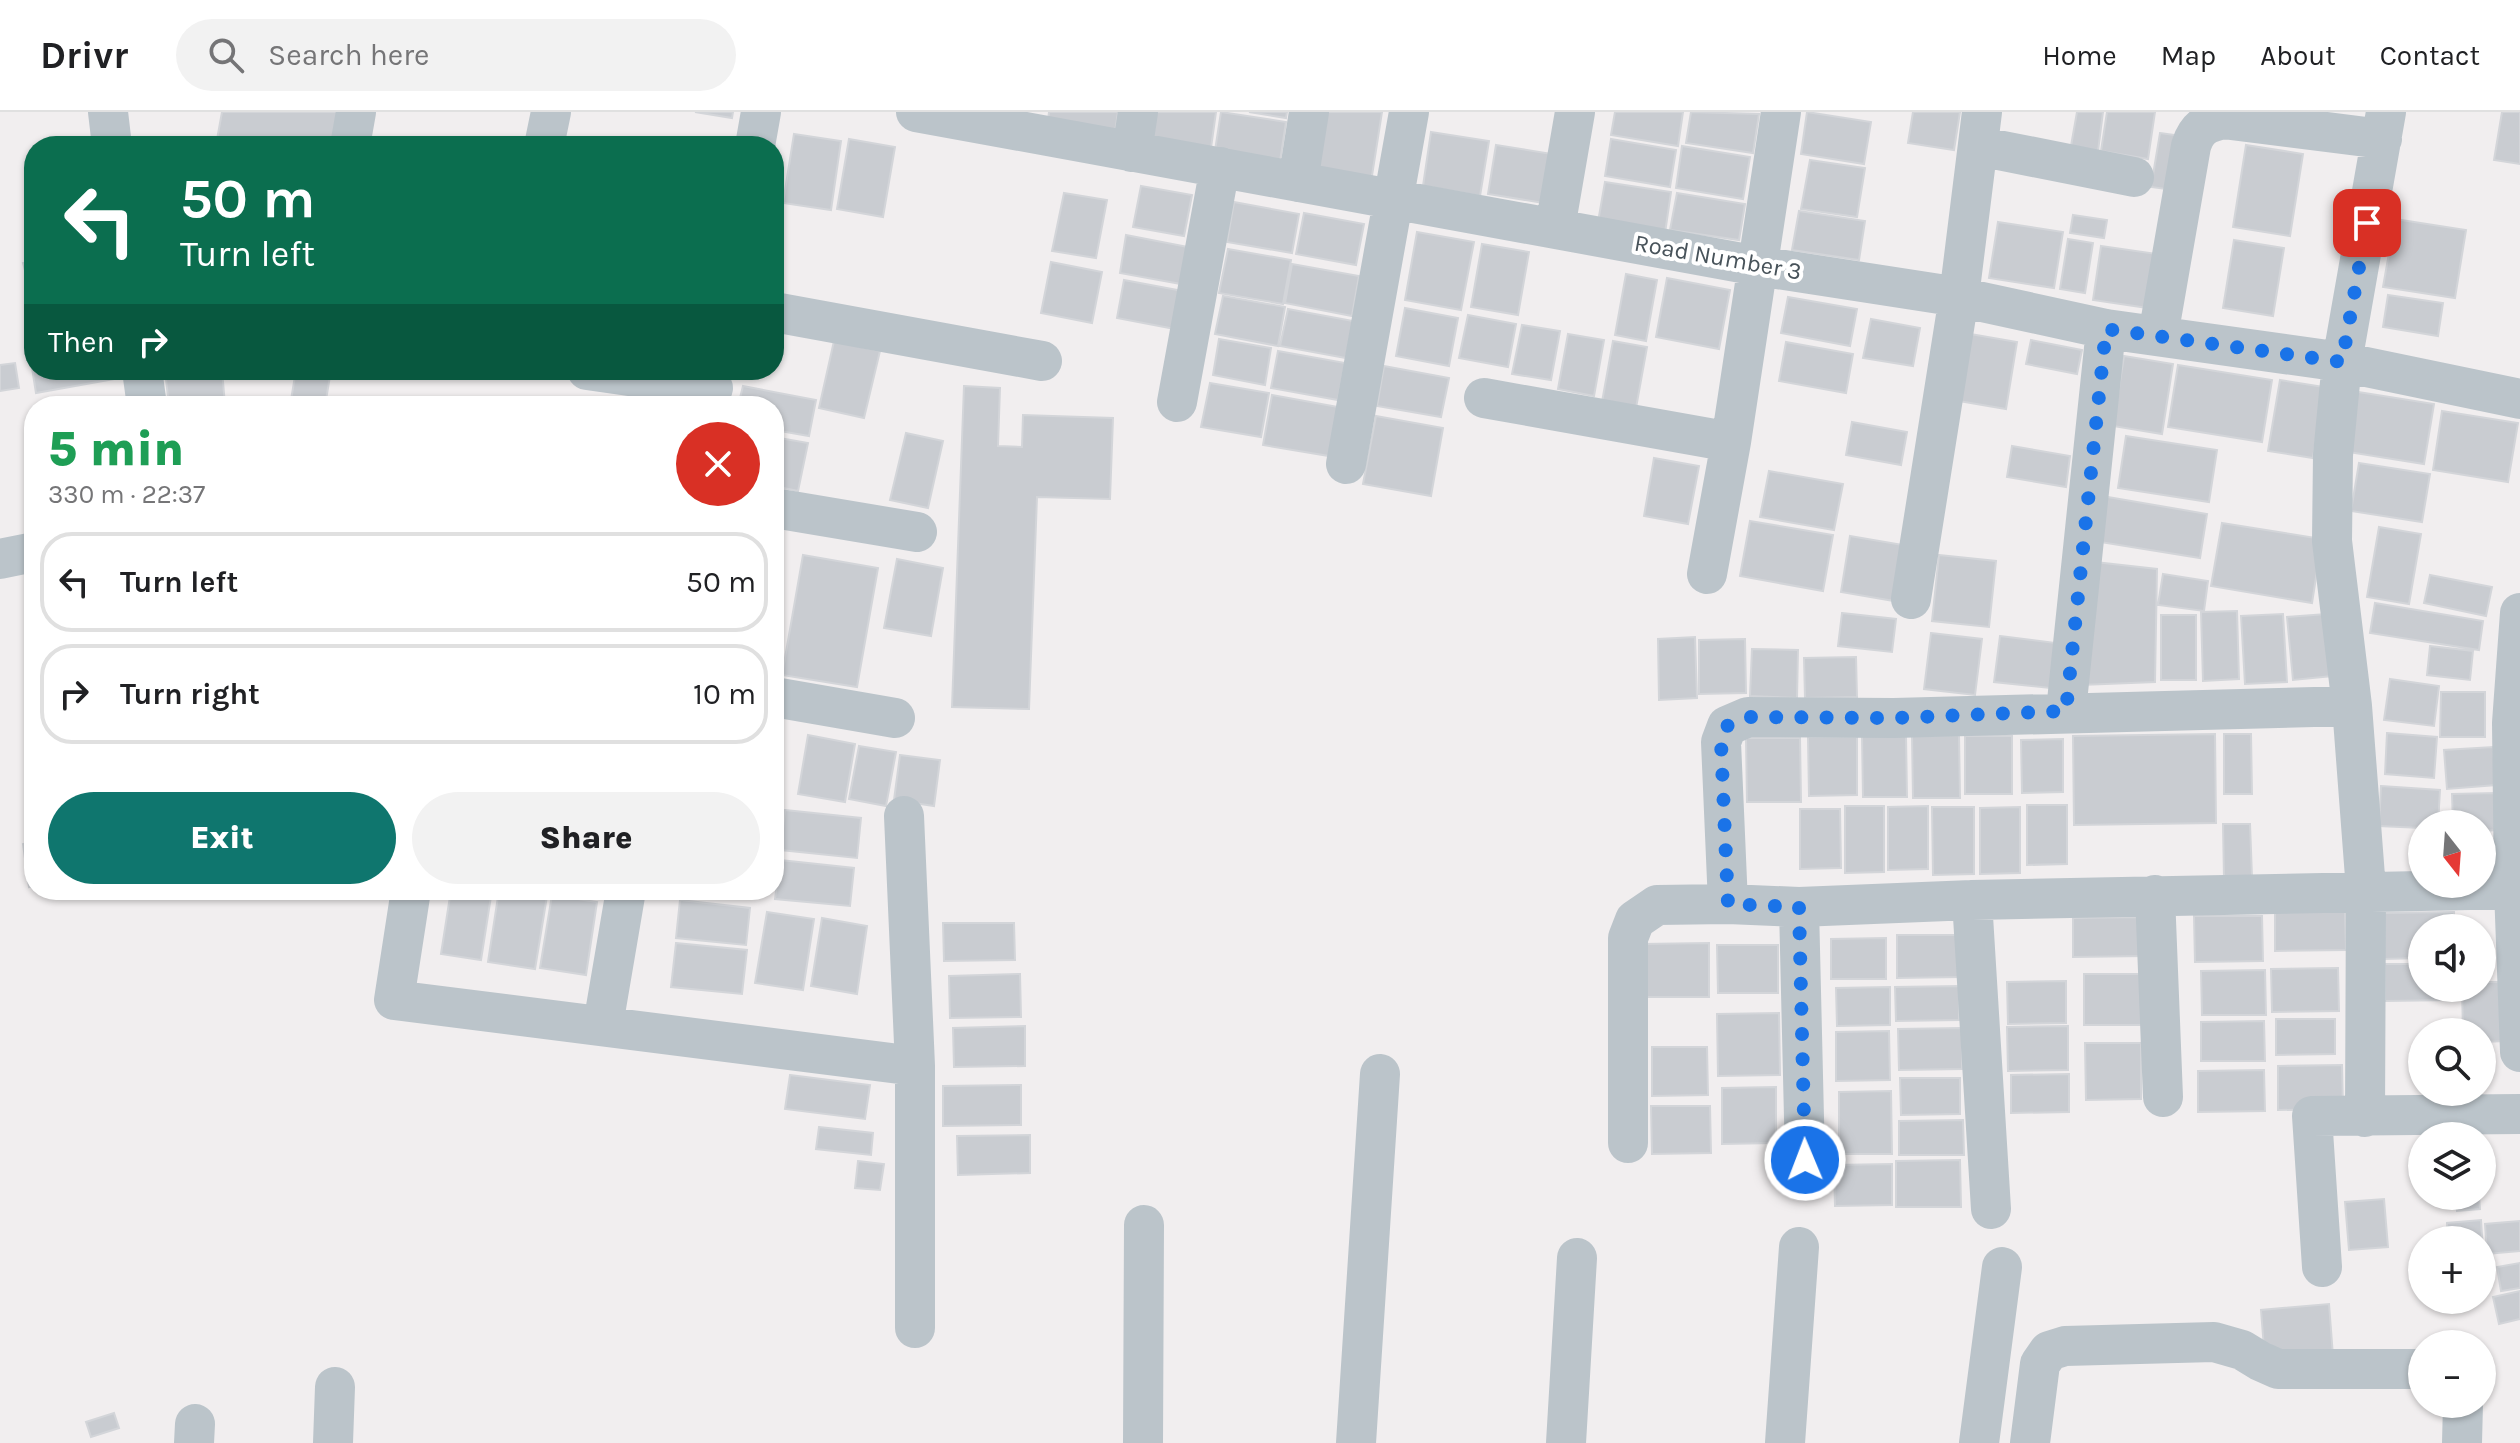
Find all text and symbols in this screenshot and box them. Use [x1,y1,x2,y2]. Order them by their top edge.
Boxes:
search box [176,19,736,91]
text: Drivr [40,33,128,78]
icon: search [204,33,248,77]
text: Search here [268,37,429,73]
text: Home [2042,39,2117,72]
text: Map [2161,39,2216,72]
text: About [2260,39,2336,72]
text: Contact [2380,39,2480,72]
text: 50 m [180,166,315,231]
icon: left [48,168,152,272]
pin [2333,189,2401,257]
icon: arrive [2345,201,2389,245]
street label: Road Number 3 [1632,229,1804,285]
text: Turn left [180,233,315,275]
icon: right [131,320,175,364]
text: Then [48,324,115,360]
text: 5 min [48,421,184,477]
button: close [676,422,760,506]
text: 330 m · 22:37 [48,479,205,510]
icon: left [52,560,96,604]
text: Turn left [120,564,238,600]
text: 50 m [686,564,756,600]
icon: right [52,672,96,716]
text: Turn right [120,676,260,712]
text: 10 m [693,676,756,712]
button: Exit [48,792,396,884]
button: Share [412,792,760,884]
north arrow [2408,810,2496,898]
map controls [2408,810,2496,1418]
button: sound [2408,914,2496,1002]
button: search [2408,1018,2496,1106]
position arrow [1763,1118,1847,1202]
button: layers [2408,1122,2496,1210]
button: + [2408,1226,2496,1314]
button: − [2408,1330,2496,1418]

